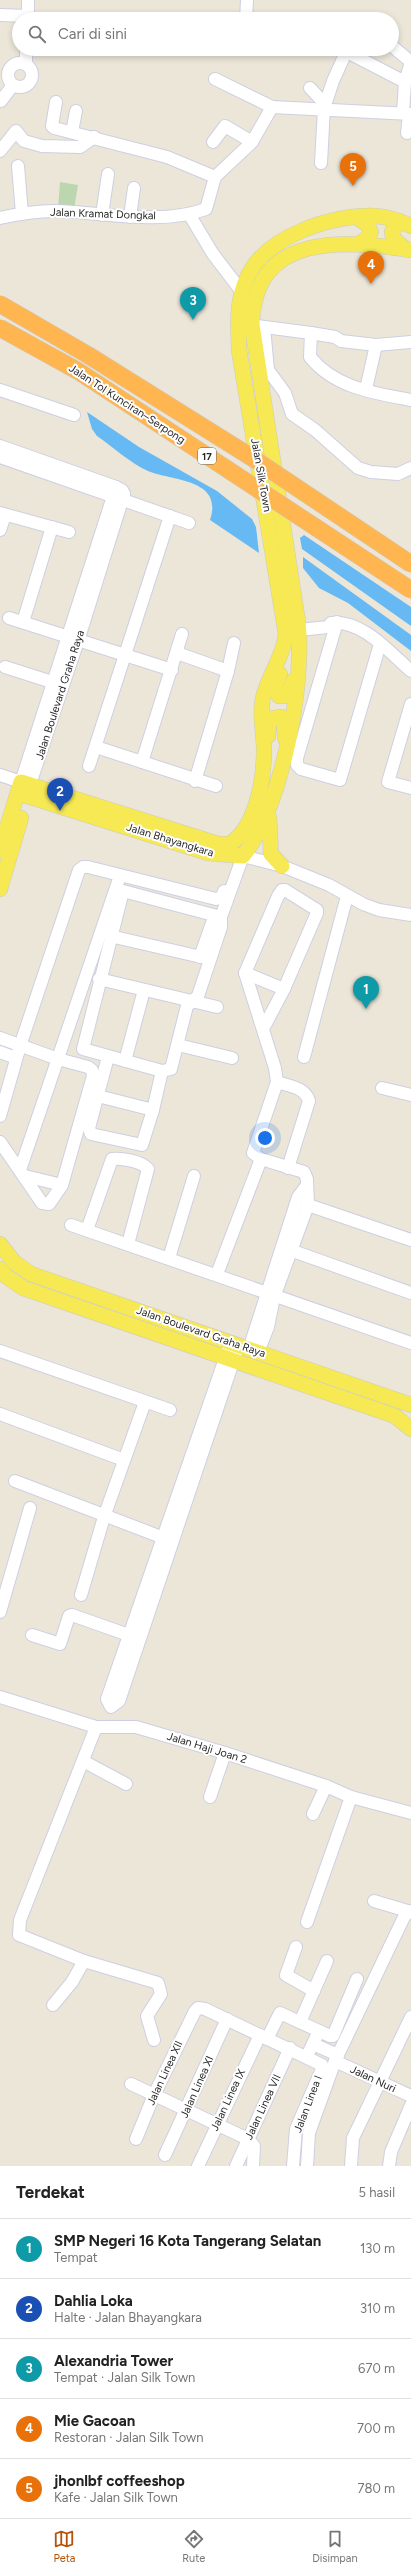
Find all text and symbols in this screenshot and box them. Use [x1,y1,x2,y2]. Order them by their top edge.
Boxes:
search box [12,12,399,56]
icon: search [26,23,48,45]
text: Cari di sini [58,25,127,43]
pin: 5 [340,153,366,186]
street label: Jalan Kramat Dongkal [50,206,156,222]
pin: 4 [358,251,384,284]
pin: 3 [180,287,206,320]
street label: Jalan Tol Kunciran–Serpong [66,362,188,446]
street label: Jalan Silk Town [248,437,274,513]
road number: 17 [198,448,216,464]
street label: Jalan Boulevard Graha Raya [33,629,87,761]
pin: 2 [47,778,73,811]
street label: Jalan Bhayangkara [125,821,215,859]
pin: 1 [353,976,379,1009]
your location [255,1128,275,1148]
street label: Jalan Boulevard Graha Raya [135,1304,267,1360]
street label: Jalan Haji Joan 2 [165,1730,249,1766]
street label: Jalan Linea XII [144,2039,186,2107]
street label: Jalan Linea XI [178,2054,216,2120]
street label: Jalan Nuri [348,2063,398,2095]
street label: Jalan Linea IX [208,2067,248,2133]
street label: Jalan Linea VII [242,2072,284,2142]
street label: Jalan Linea I [291,2074,325,2134]
text: Terdekat [16,2182,85,2202]
text: 5 hasil [358,2185,395,2200]
text: SMP Negeri 16 Kota Tangerang Selatan [54,2232,321,2250]
text: 1 [26,2241,32,2256]
text: 130 m [360,2241,395,2256]
text: Tempat [54,2250,98,2265]
text: Dahlia Loka [54,2292,133,2310]
text: 2 [25,2301,33,2316]
text: 310 m [360,2301,395,2316]
text: Halte · Jalan Bhayangkara [54,2310,202,2325]
text: Alexandria Tower [54,2352,173,2370]
text: 3 [25,2361,33,2376]
text: 670 m [358,2361,395,2376]
text: Tempat · Jalan Silk Town [54,2370,195,2385]
text: Mie Gacoan [54,2412,135,2430]
text: 4 [25,2421,33,2436]
text: 700 m [357,2421,395,2436]
text: Restoran · Jalan Silk Town [54,2430,204,2445]
text: jhonlbf coffeeshop [54,2472,185,2490]
text: 5 [25,2481,33,2496]
text: 780 m [357,2481,395,2496]
text: Kafe · Jalan Silk Town [54,2490,178,2505]
tab: Peta [53,2528,75,2565]
tab: Rute [182,2528,205,2565]
tab: Disimpan [312,2528,358,2565]

